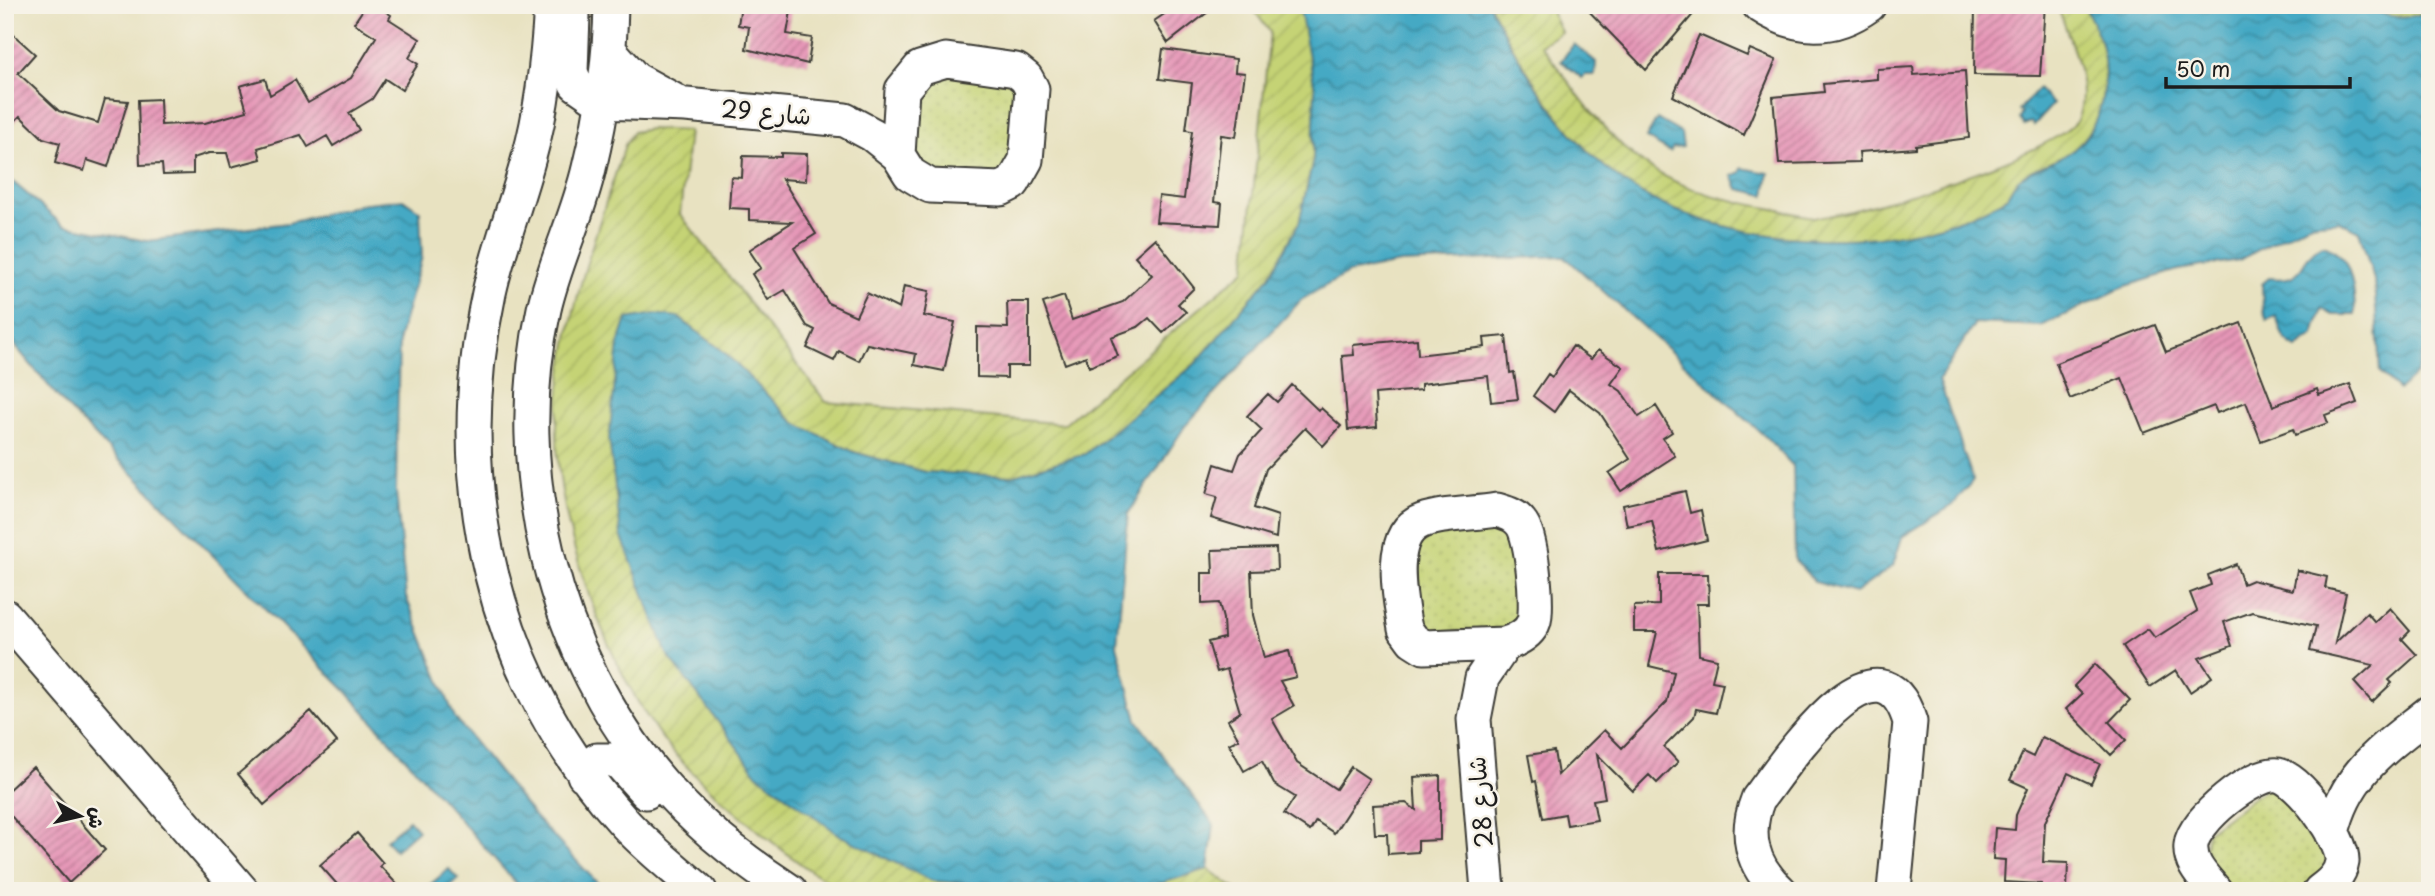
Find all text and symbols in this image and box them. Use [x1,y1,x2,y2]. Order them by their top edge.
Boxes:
scale bar [2166,46,2349,90]
text: 50 m [2176,52,2230,84]
street label: شارع 29 [720,89,813,134]
street label: شارع 28 [1457,755,1502,849]
north arrow [46,780,116,850]
text: ش [82,806,113,831]

